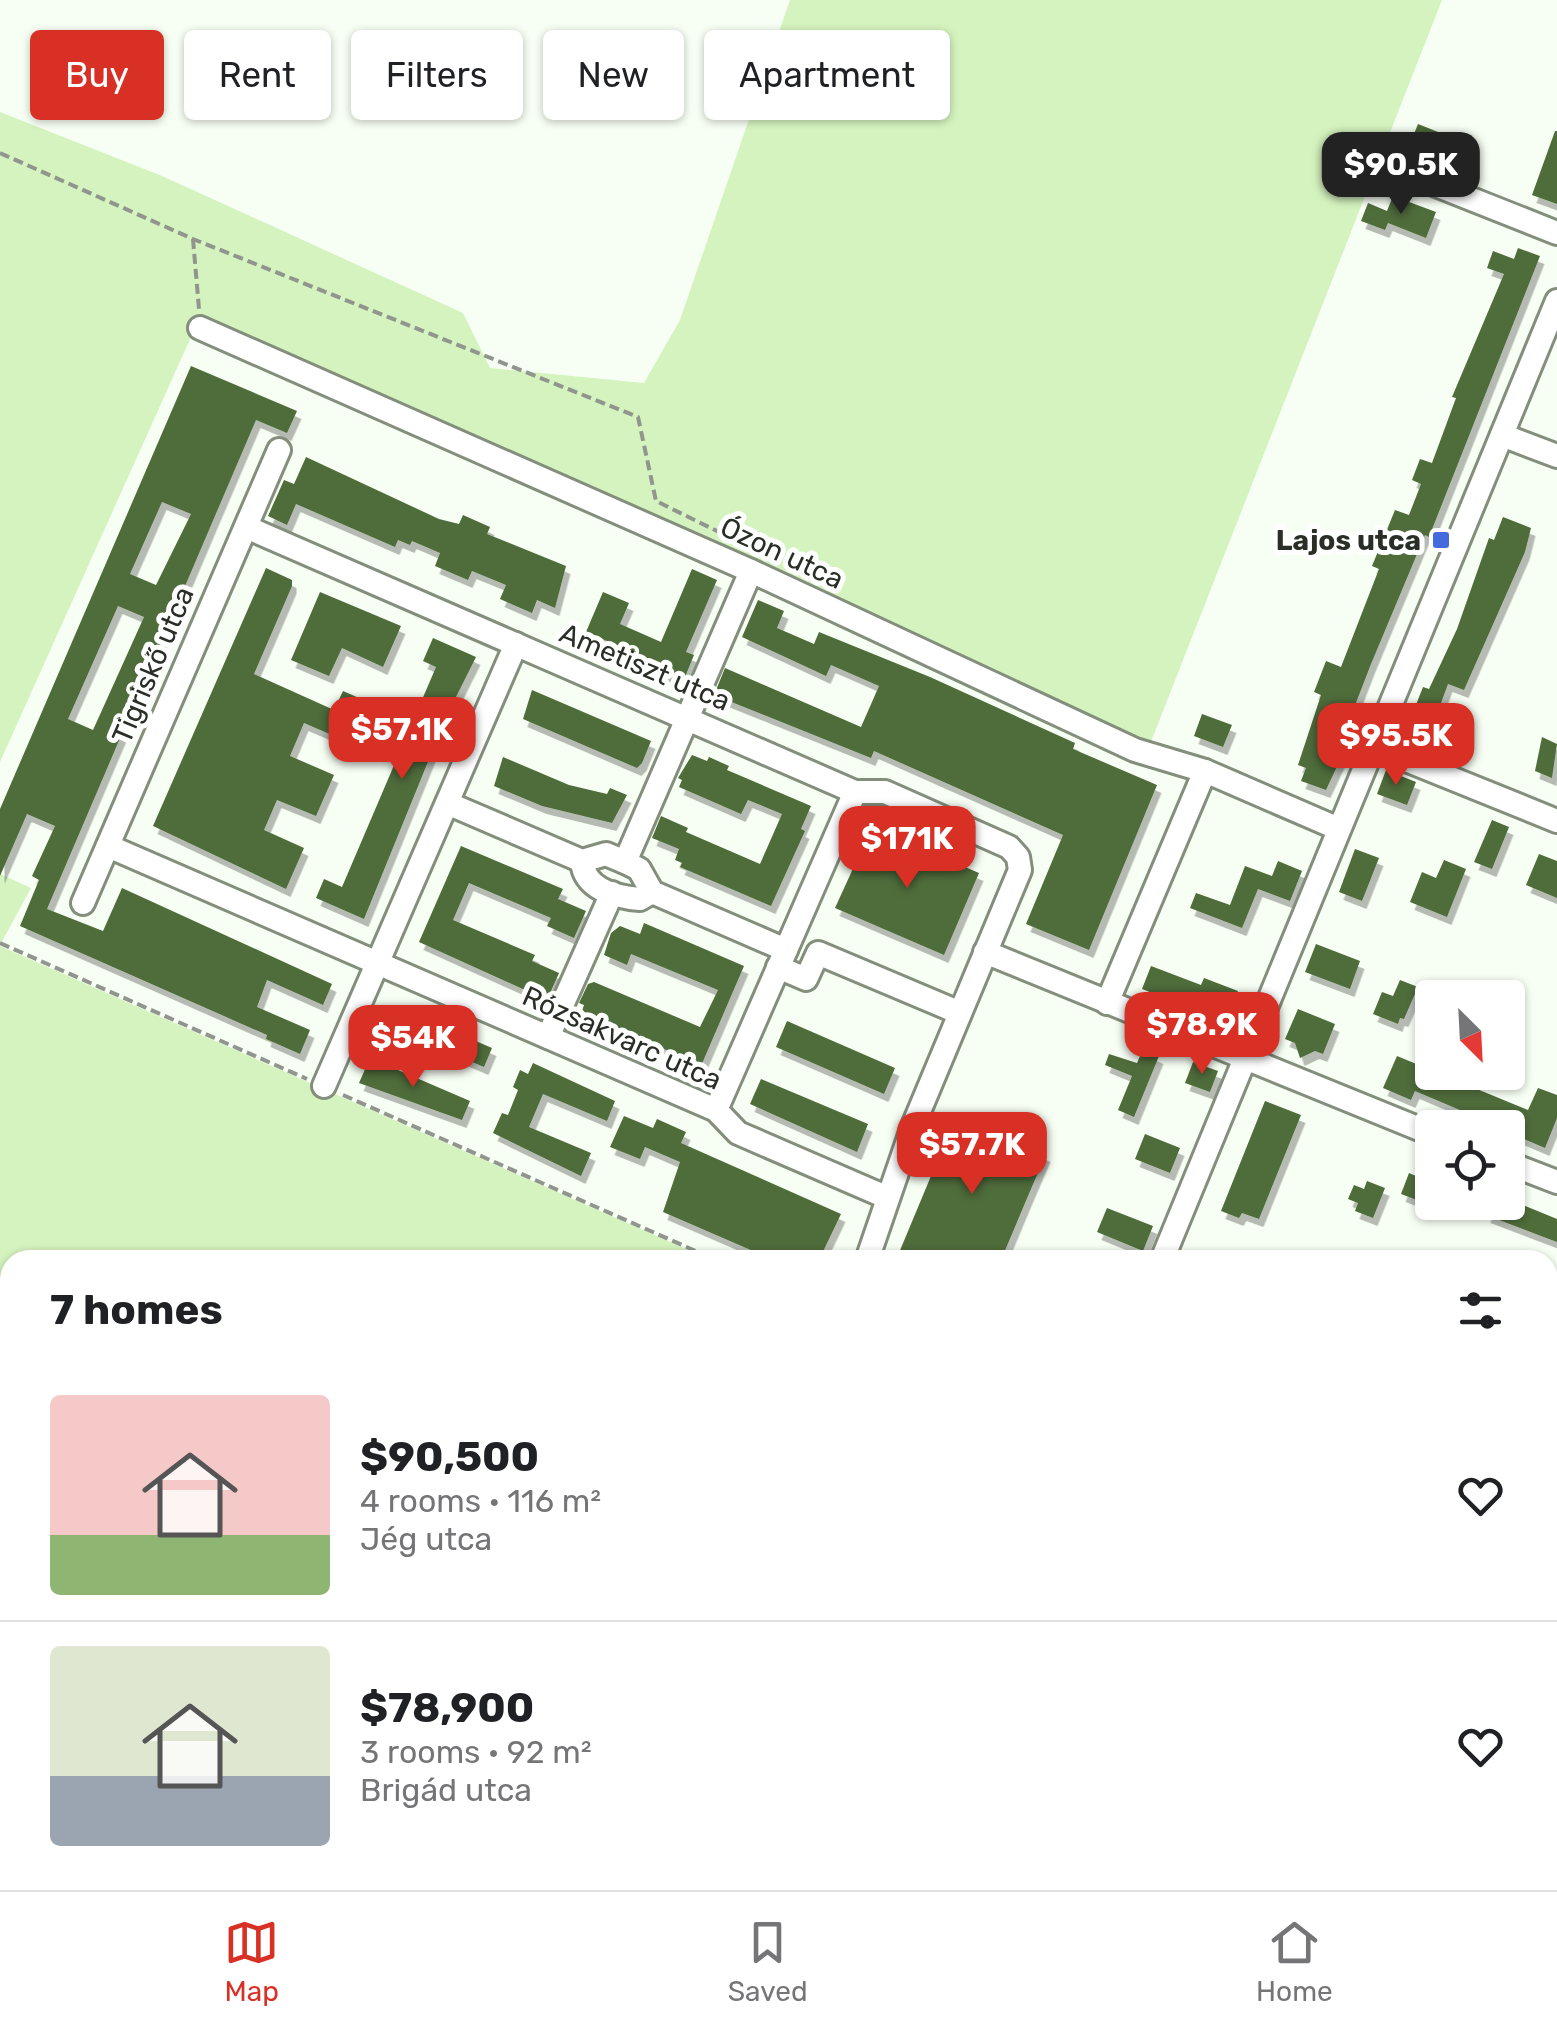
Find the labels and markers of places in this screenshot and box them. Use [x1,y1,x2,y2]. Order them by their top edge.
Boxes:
pin: $90.5K [1320,132,1482,217]
place label: Lajos utca [1276,524,1421,557]
marker: Lajos utca [1430,529,1452,551]
pin: $57.1K [321,697,483,782]
pin: $95.5K [1315,703,1477,788]
pin: $171K [837,806,977,891]
pin: $78.9K [1121,992,1283,1077]
pin: $54K [354,1005,472,1090]
pin: $57.7K [891,1112,1053,1197]

